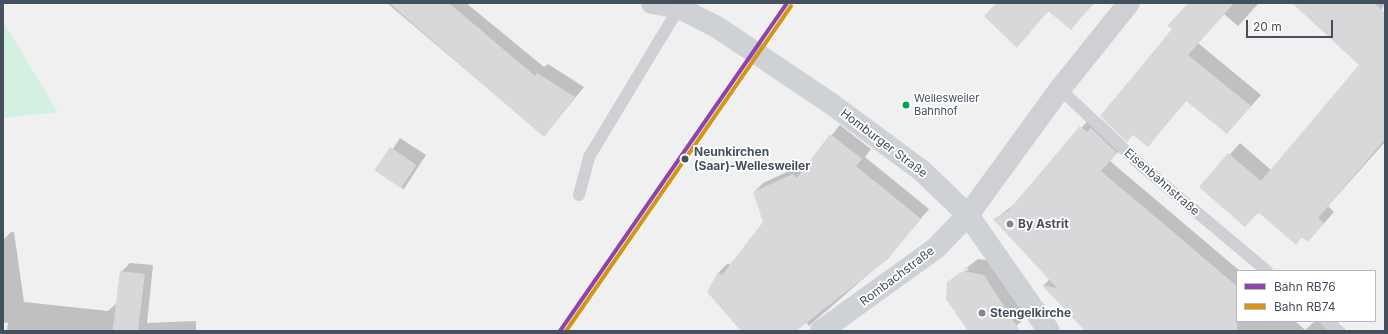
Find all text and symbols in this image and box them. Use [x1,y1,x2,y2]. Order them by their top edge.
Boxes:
scale bar [1248,12,1335,38]
text: 20 m [1253,19,1282,34]
place label: Wellesweiler Bahnhof [914,92,979,118]
marker: Wellesweiler Bahnhof [901,100,911,110]
street label: Homburger Straße [838,106,930,180]
place label: Neunkirchen (Saar)-Wellesweiler [694,145,810,173]
street label: Eisenbahnstraße [1121,145,1203,219]
marker: Neunkirchen (Saar)-Wellesweiler [679,153,691,165]
place label: By Astrit [1018,217,1069,231]
marker: By Astrit [1005,219,1015,229]
street label: Rombachstraße [857,243,937,309]
legend [1236,270,1376,322]
text: Bahn RB76 [1274,279,1336,294]
text: Bahn RB74 [1274,299,1336,314]
place label: Stengelkirche [990,306,1071,320]
marker: Stengelkirche [977,308,987,318]

